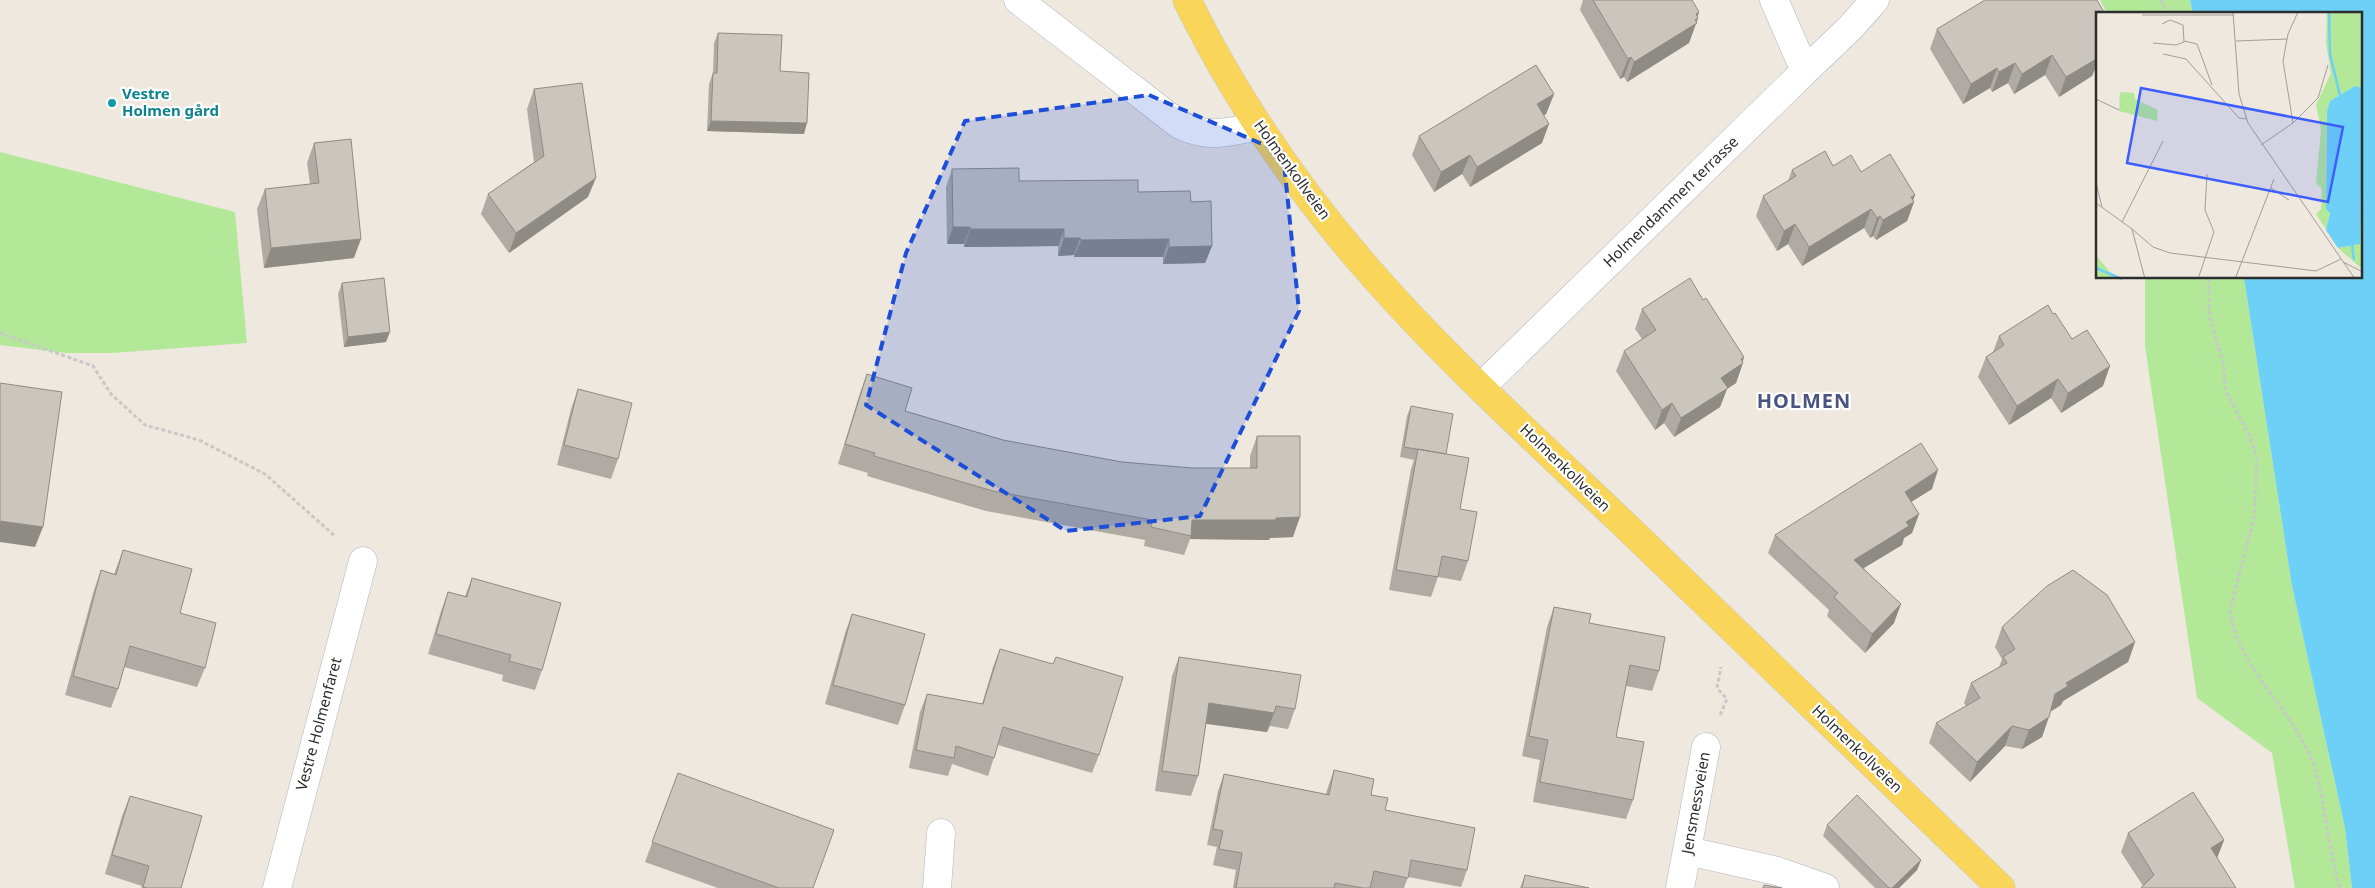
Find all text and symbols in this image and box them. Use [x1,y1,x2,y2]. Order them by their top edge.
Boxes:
inset map [2096,12,2362,279]
place label: Vestre Holmen gård [122,83,219,120]
marker: Vestre Holmen gård [106,97,118,109]
street label: Holmenkollveien [1250,116,1336,223]
street label: Holmendammen terrasse [1598,131,1742,271]
district label: HOLMEN [1757,387,1851,414]
street label: Holmenkollveien [1516,419,1615,516]
street label: Vestre Holmenfaret [291,654,346,793]
street label: Holmenkollveien [1808,700,1907,797]
street label: Jensmessveien [1676,750,1714,858]

